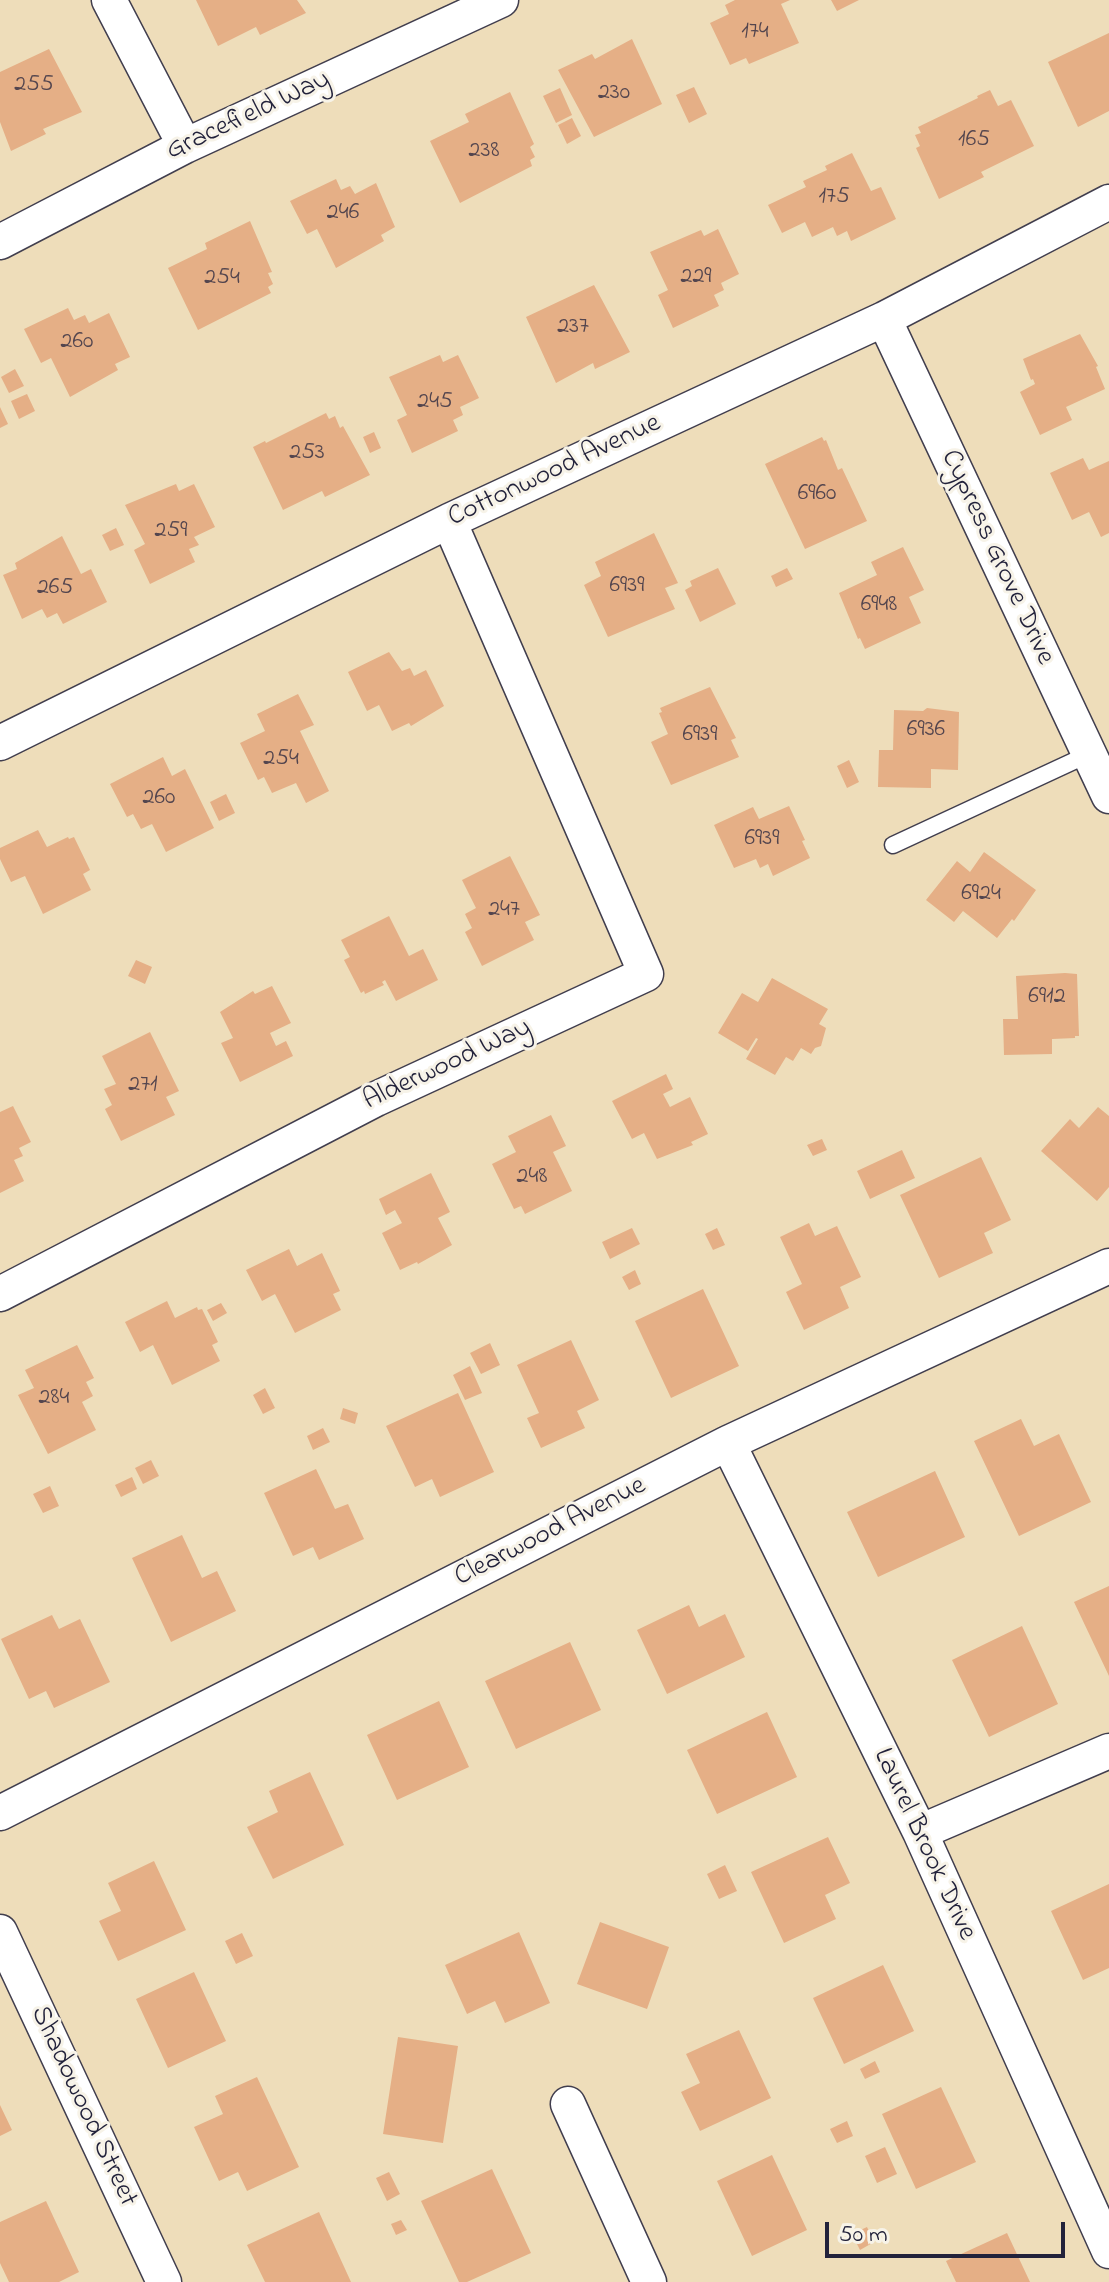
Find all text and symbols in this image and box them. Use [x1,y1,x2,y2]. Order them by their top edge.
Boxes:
house number: 174 [741,19,769,47]
street label: Gracefield Way [162,64,336,170]
house number: 255 [14,72,54,100]
house number: 230 [598,80,630,108]
house number: 165 [958,127,990,155]
house number: 238 [469,138,499,166]
house number: 175 [818,184,850,212]
house number: 246 [327,200,359,228]
house number: 229 [680,264,712,292]
house number: 254 [204,265,240,293]
house number: 237 [557,314,589,342]
house number: 260 [61,329,93,357]
house number: 245 [417,389,453,417]
street label: Cottonwood Avenue [443,408,667,536]
house number: 253 [289,440,325,468]
street label: Cypress Grove Drive [931,445,1061,671]
house number: 6960 [798,481,836,509]
house number: 259 [155,518,187,546]
house number: 6939 [610,573,644,601]
house number: 265 [37,575,73,603]
house number: 6948 [861,592,897,620]
house number: 6936 [907,717,945,745]
house number: 6939 [683,722,717,750]
house number: 254 [263,746,299,774]
house number: 260 [143,785,175,813]
house number: 6939 [745,826,779,854]
house number: 6924 [961,881,1001,909]
house number: 247 [488,897,520,925]
house number: 6912 [1028,984,1066,1012]
street label: Alderwood Way [359,1012,537,1120]
house number: 271 [128,1072,158,1100]
house number: 248 [517,1164,547,1192]
house number: 284 [39,1385,69,1413]
street label: Clearwood Avenue [450,1470,652,1596]
street label: Laurel Brook Drive [864,1744,982,1946]
street label: Shadowood Street [21,2001,143,2213]
scale bar [829,2206,1069,2256]
text: 50 m [839,2218,888,2253]

